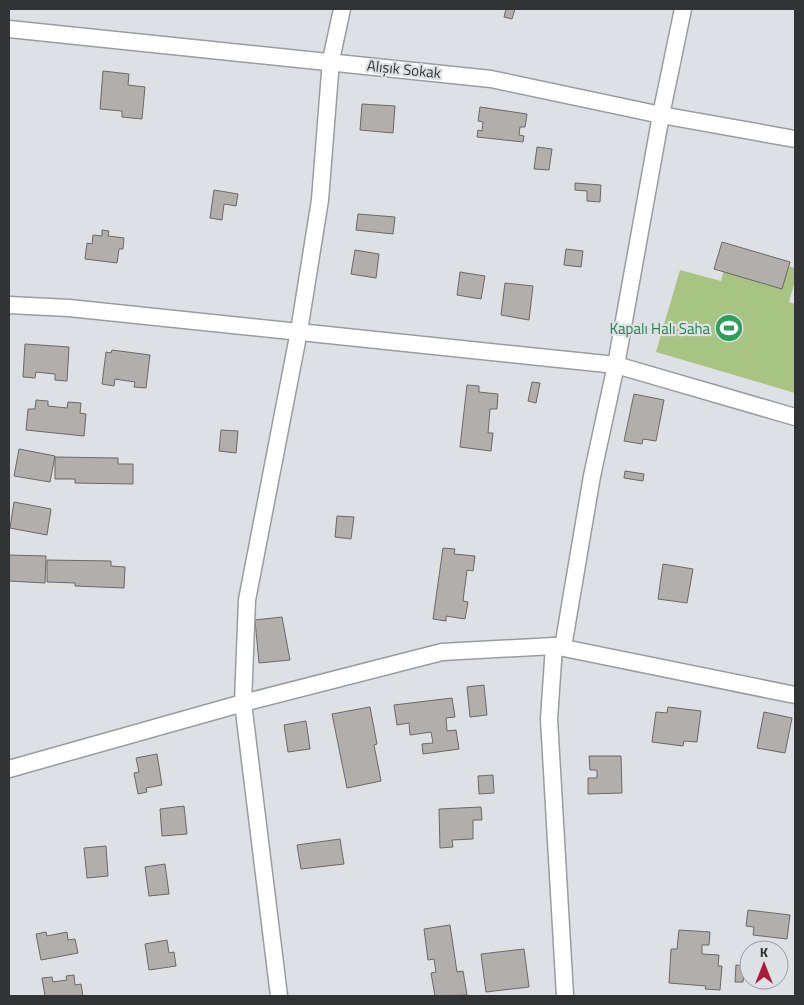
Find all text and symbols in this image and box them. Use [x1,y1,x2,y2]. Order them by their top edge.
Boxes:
street label: Alışık Sokak [366,54,442,84]
sports icon: Kapalı Halı Saha [714,313,744,343]
place label: Kapalı Halı Saha [610,317,710,340]
north arrow [739,940,789,990]
text: K [760,941,769,962]

